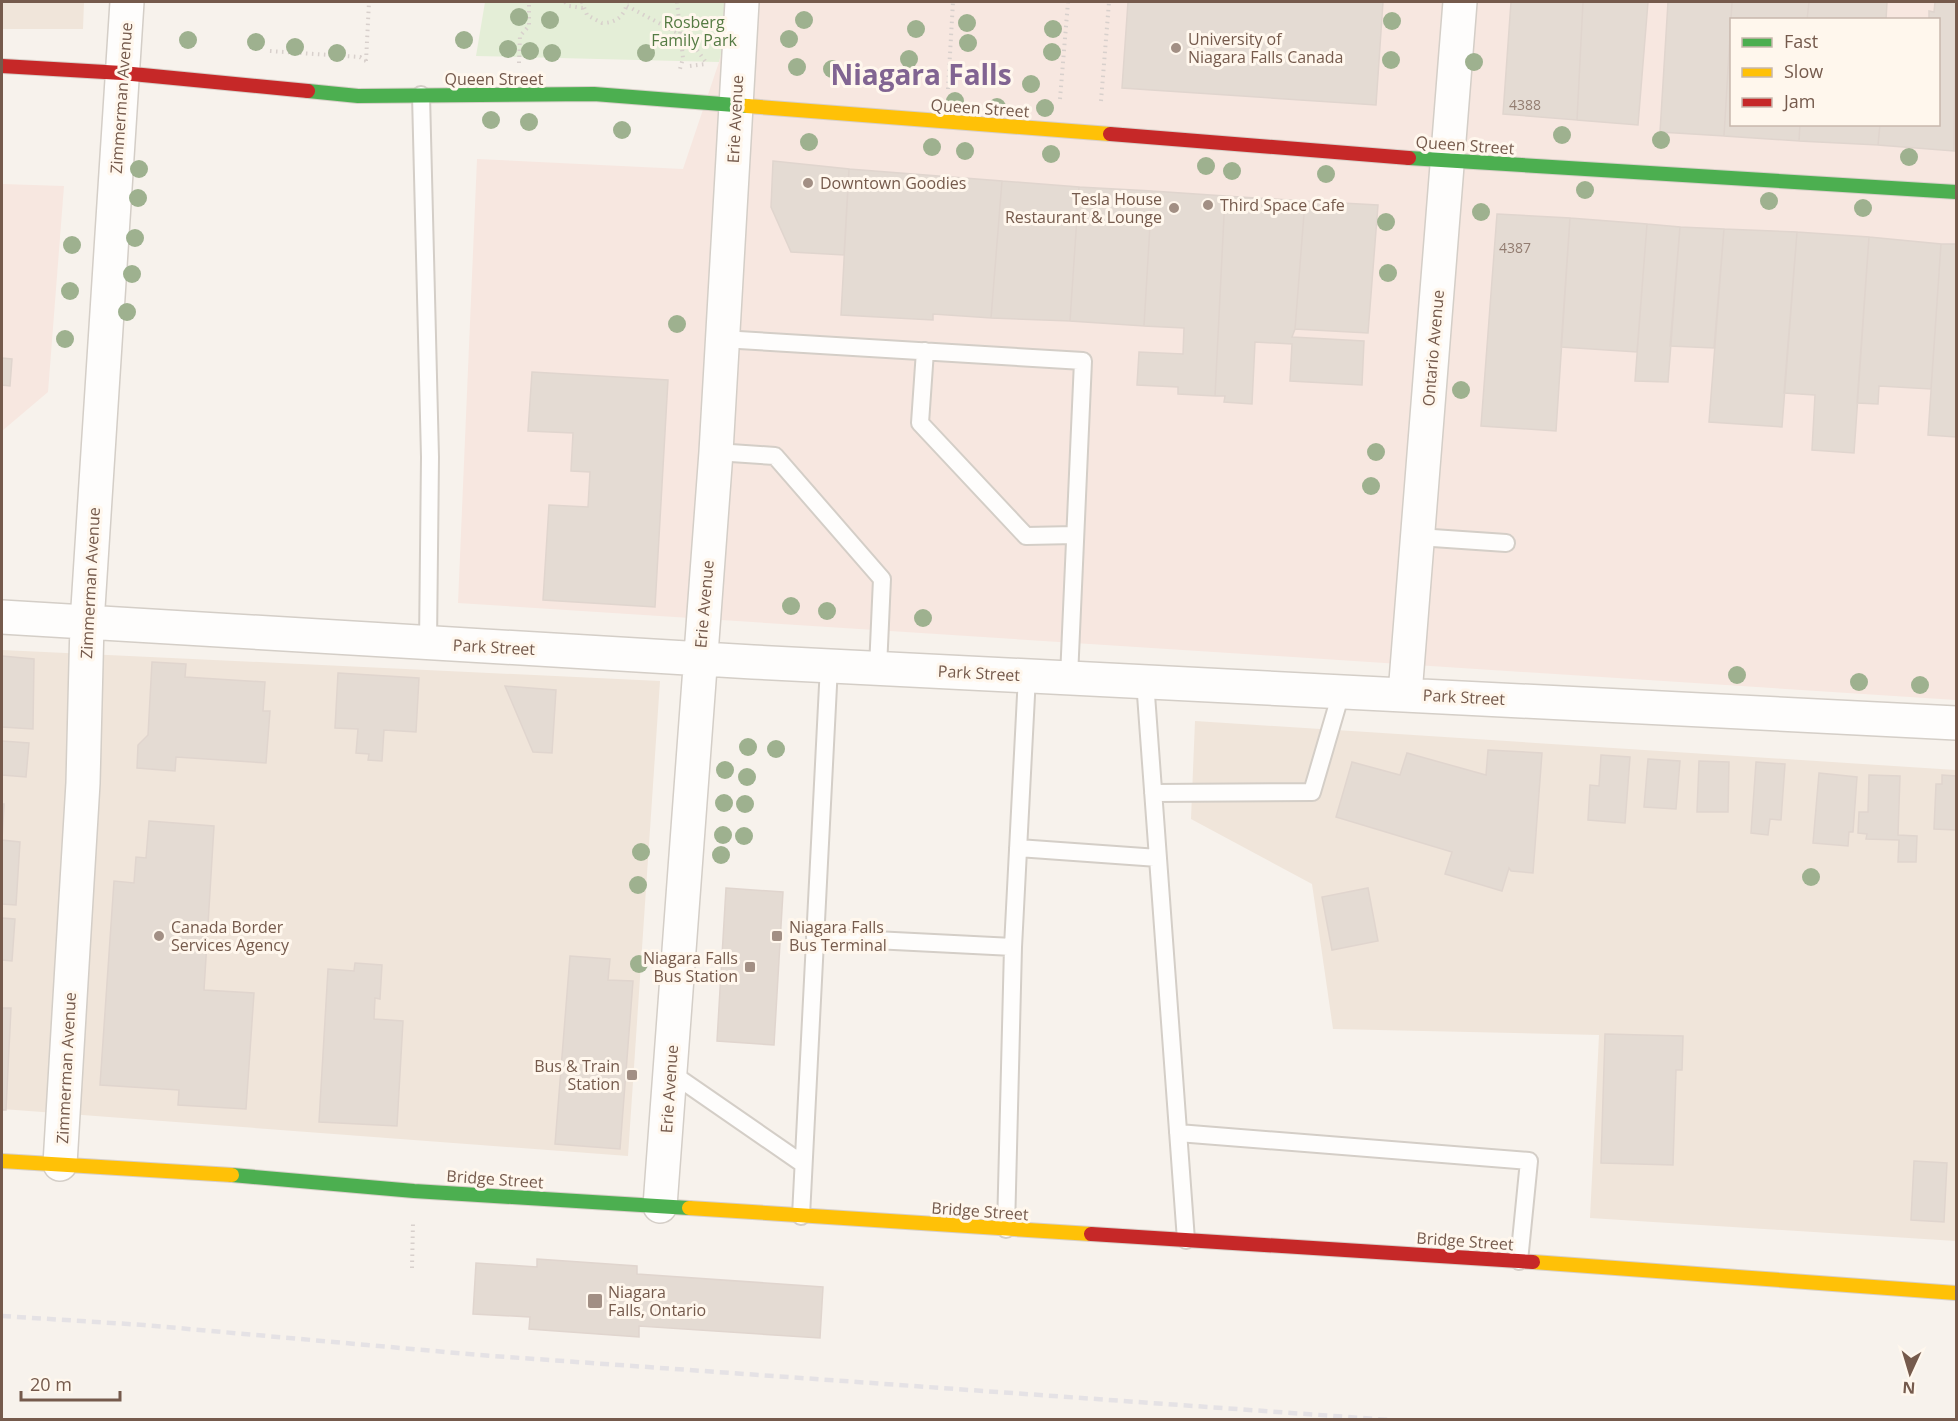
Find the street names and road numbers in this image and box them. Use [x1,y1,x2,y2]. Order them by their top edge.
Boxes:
street label: Zimmerman Avenue [105,22,137,174]
street label: Queen Street [445,68,544,90]
street label: Erie Avenue [722,74,748,164]
street label: Queen Street [930,94,1030,122]
street label: Queen Street [1415,131,1515,159]
street label: Ontario Avenue [1417,289,1449,407]
street label: Zimmerman Avenue [75,507,105,659]
street label: Erie Avenue [689,559,719,649]
street label: Park Street [452,634,536,660]
street label: Park Street [937,660,1021,686]
street label: Park Street [1422,684,1506,710]
street label: Zimmerman Avenue [51,992,81,1144]
street label: Erie Avenue [655,1044,683,1134]
street label: Bridge Street [446,1165,545,1193]
street label: Bridge Street [931,1197,1030,1225]
street label: Bridge Street [1416,1227,1515,1255]

